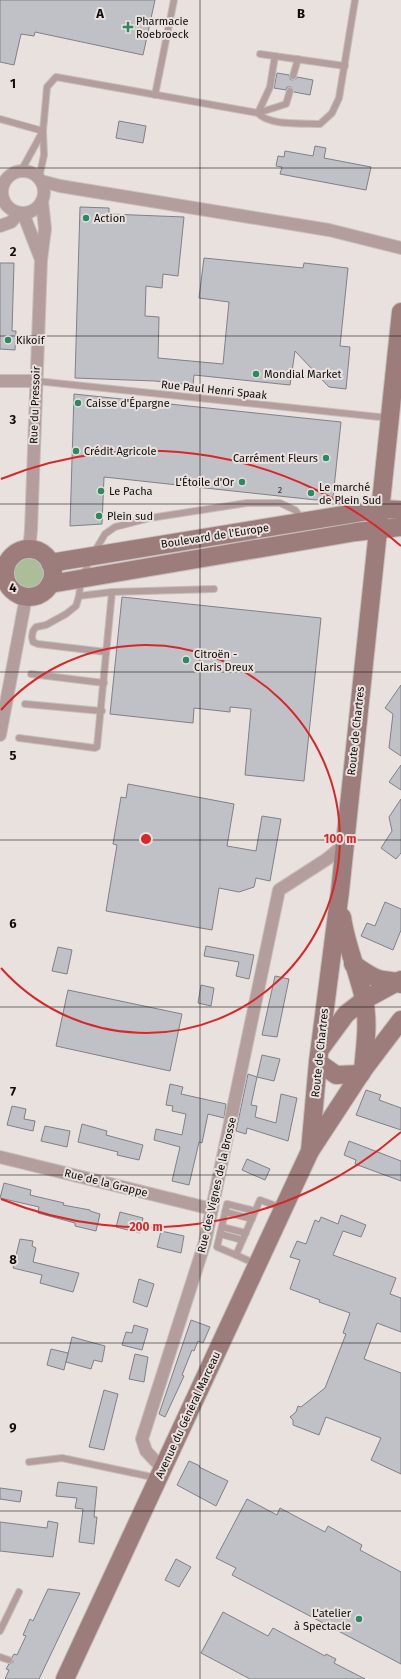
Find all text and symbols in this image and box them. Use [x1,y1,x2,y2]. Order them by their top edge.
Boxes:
text: A [95,6,104,21]
text: B [297,6,305,21]
place label: Pharmacie Roebroeck [136,15,189,41]
marker: Pharmacie Roebroeck [123,22,133,32]
text: 1 [10,76,16,91]
place label: Action [94,212,126,225]
marker: Action [81,213,91,223]
text: 2 [10,244,17,259]
place label: Kikoif [16,334,46,347]
marker: Kikoif [3,335,13,345]
street label: Rue du Pressoir [27,365,43,444]
place label: Mondial Market [264,368,341,381]
marker: Mondial Market [251,369,261,379]
street label: Rue Paul Henri Spaak [160,378,268,402]
place label: Caisse d'Épargne [86,396,170,410]
marker: Caisse d'Épargne [73,398,83,408]
text: 3 [9,412,17,427]
place label: Crédit Agricole [84,445,156,458]
marker: Crédit Agricole [71,446,81,456]
place label: Carrément Fleurs [233,452,318,465]
marker: Carrément Fleurs [321,453,331,463]
place label: L'Étoile d'Or [175,475,235,489]
marker: L'Étoile d'Or [237,477,247,487]
place label: Le marché de Plein Sud [319,481,381,507]
place label: Le Pacha [109,485,153,498]
house number: 2 [278,485,282,495]
marker: Le Pacha [96,486,106,496]
marker: Le marché de Plein Sud [306,488,316,498]
place label: Plein sud [107,510,153,523]
marker: Plein sud [94,511,104,521]
street label: Boulevard de l'Europe [160,521,270,551]
text: 4 [9,580,17,595]
place label: Citroën - Claris Dreux [194,648,254,674]
marker: Citroën - Claris Dreux [181,655,191,665]
street label: Route de Chartres [345,686,367,776]
text: 5 [10,748,17,763]
centre of rings [139,832,153,846]
text: 100 m [324,832,356,846]
text: 6 [9,916,17,931]
street label: Route de Chartres [309,1008,331,1098]
text: 7 [10,1084,16,1099]
street label: Rue des Vignes de la Brosse [195,1116,239,1254]
street label: Rue de la Grappe [63,1166,149,1200]
text: 200 m [129,1220,163,1234]
text: 8 [9,1252,17,1267]
street label: Avenue du Général Marceau [153,1350,223,1480]
text: 9 [9,1420,17,1435]
place label: L'atelier à Spectacle [294,1607,352,1633]
marker: L'atelier à Spectacle [354,1614,364,1624]

